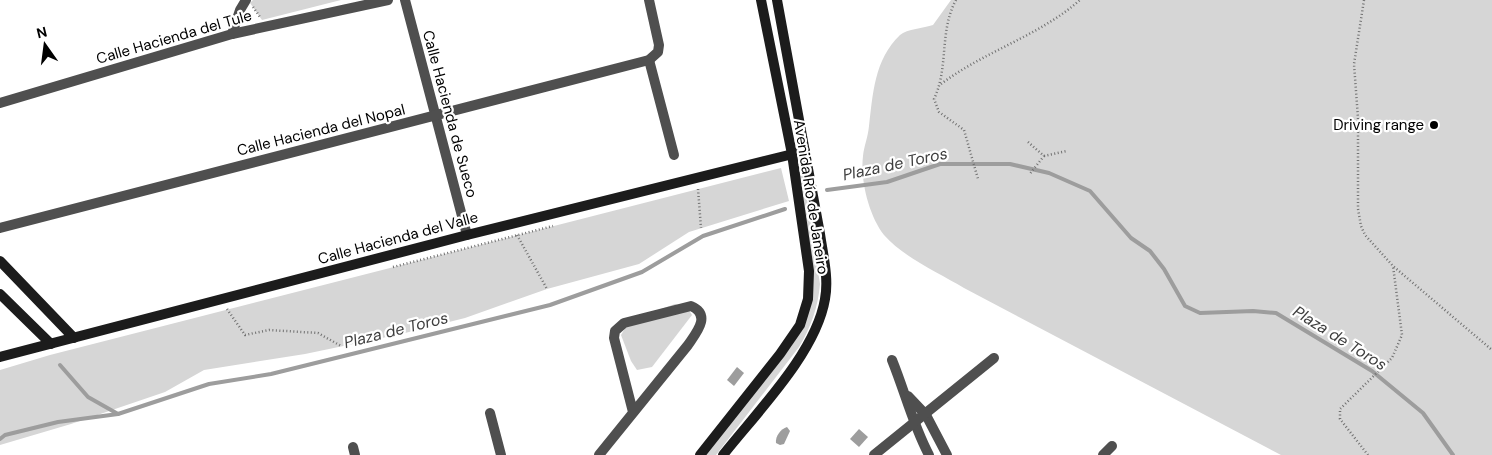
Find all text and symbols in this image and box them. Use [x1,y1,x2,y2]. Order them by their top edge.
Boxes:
street label: Calle Hacienda del Tule [94,5,254,69]
north arrow [20,20,70,70]
text: N [35,22,49,42]
street label: Calle Hacienda de Sueco [418,28,482,200]
street label: Calle Hacienda del Nopal [235,99,407,161]
place label: Driving range [1333,115,1424,135]
street label: Avenida Río de Janeiro [789,118,833,276]
marker: Driving range [1428,119,1440,131]
water label: Plaza de Toros [841,143,949,185]
street label: Calle Hacienda del Valle [316,207,480,269]
water label: Plaza de Toros [1289,301,1391,375]
water label: Plaza de Toros [342,307,450,353]

